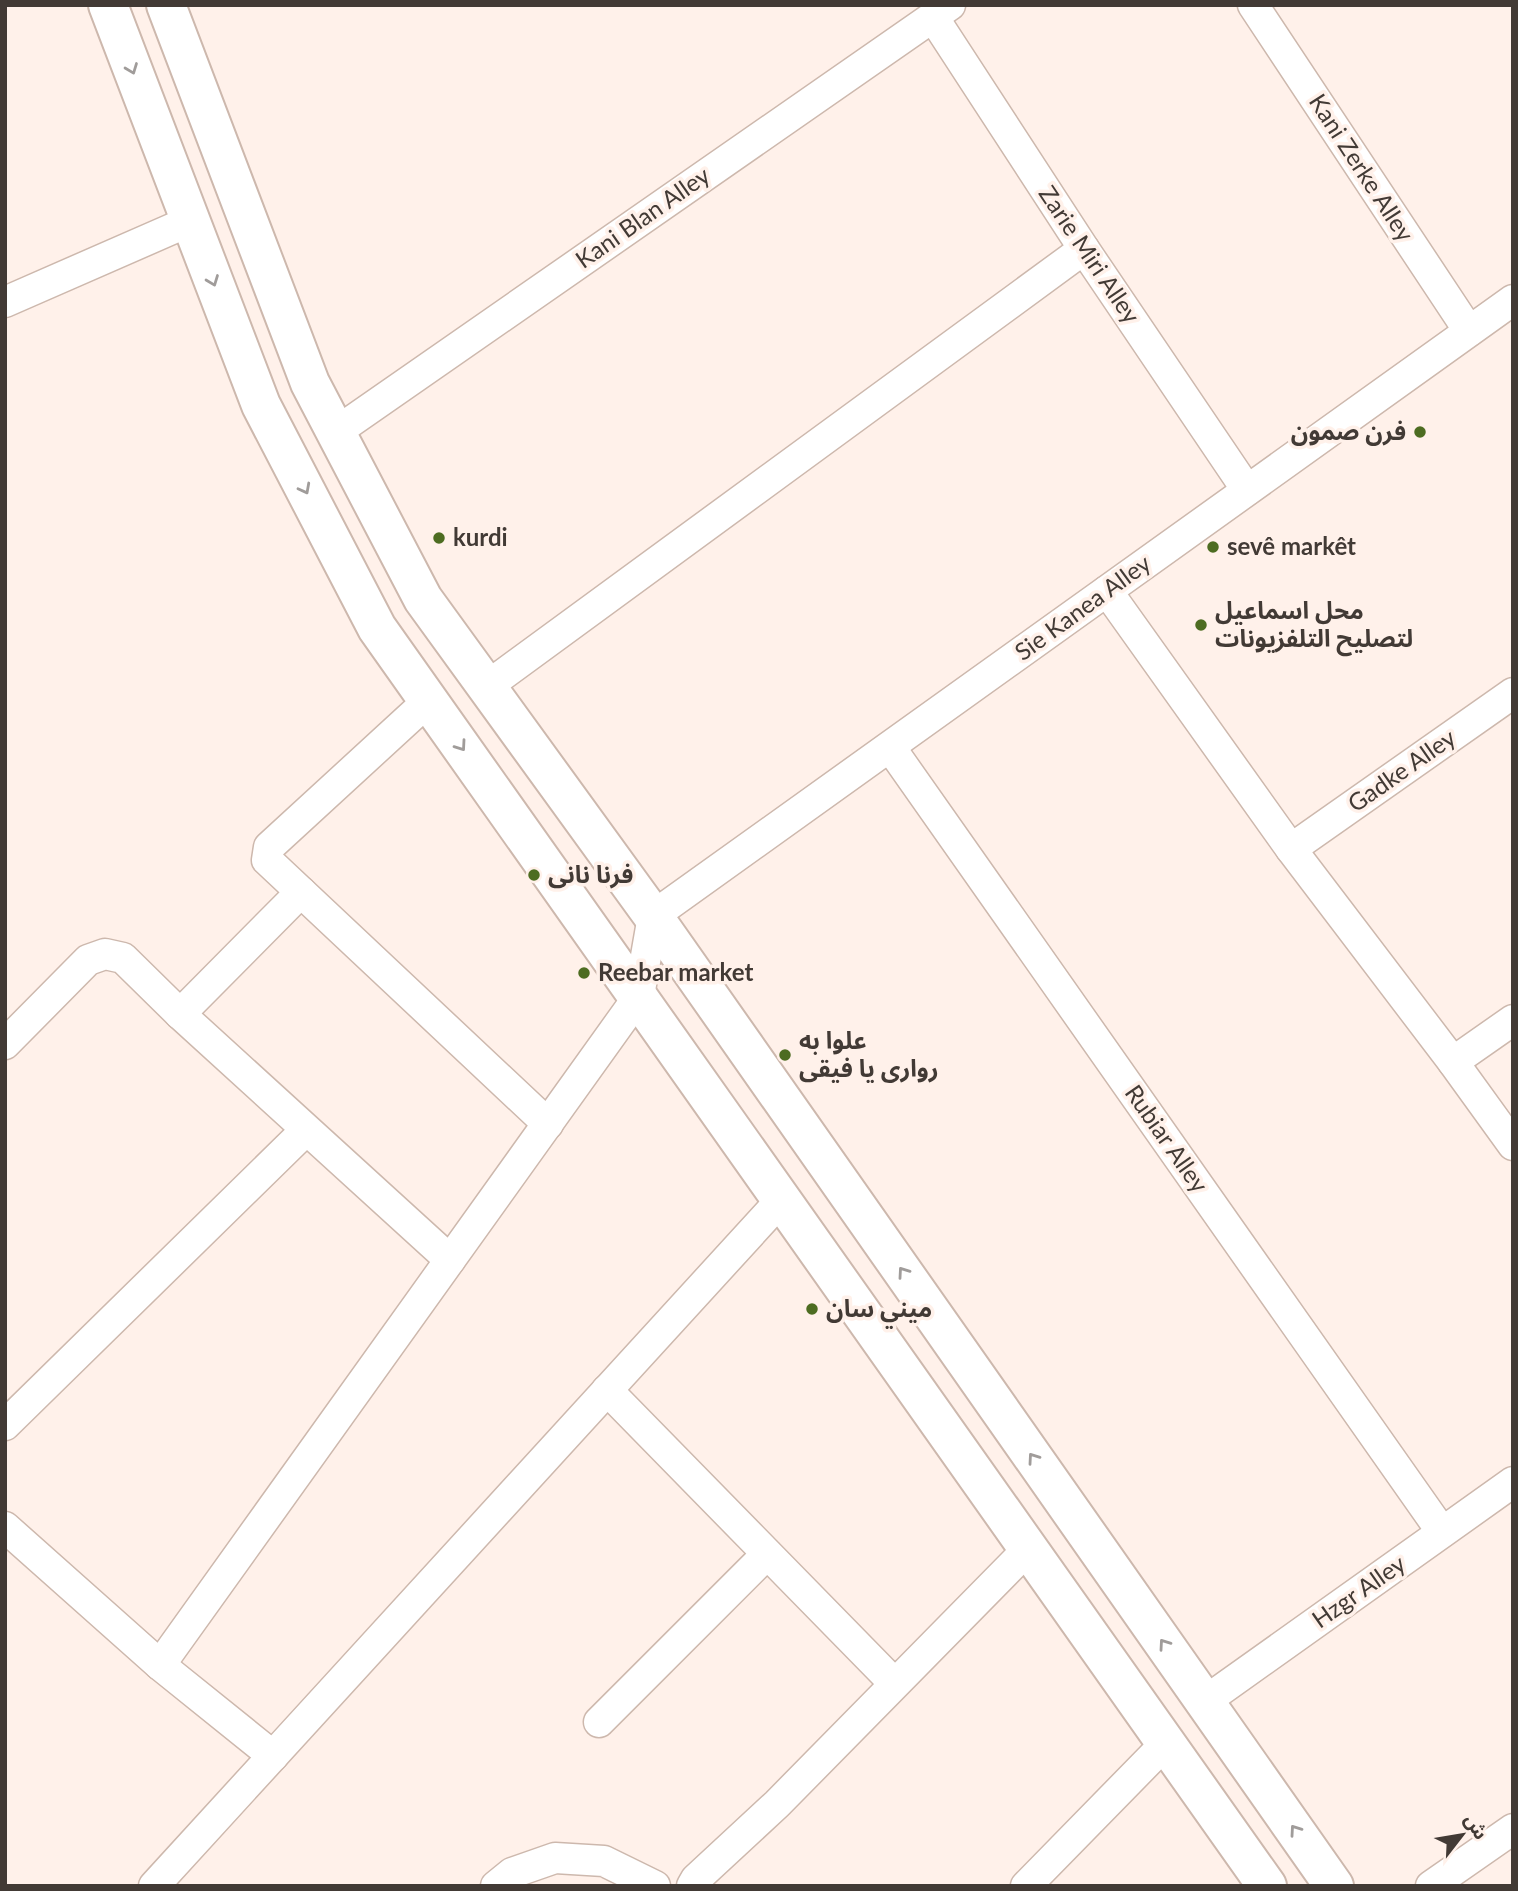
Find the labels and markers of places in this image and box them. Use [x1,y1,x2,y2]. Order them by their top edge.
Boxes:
place label: فرن صمون [1291,416,1406,446]
marker: فرن صمون [1412,424,1428,440]
place label: kurdi [453,522,508,551]
marker: kurdi [431,530,447,546]
place label: sevê markêt [1227,531,1356,560]
marker: sevê markêt [1205,539,1221,555]
place label: محل اسماعيل لتصليح التلفزيونات [1215,595,1413,657]
marker: محل اسماعيل لتصليح التلفزيونات [1193,617,1209,633]
place label: فرنا نانى [548,859,633,889]
marker: فرنا نانى [526,867,542,883]
place label: Reebar market [598,957,753,986]
marker: Reebar market [576,965,592,981]
place label: علوا به رواری یا فیقی [799,1025,939,1083]
marker: علوا به رواری یا فیقی [777,1047,793,1063]
place label: ميني سان [826,1293,932,1329]
marker: ميني سان [804,1301,820,1317]

